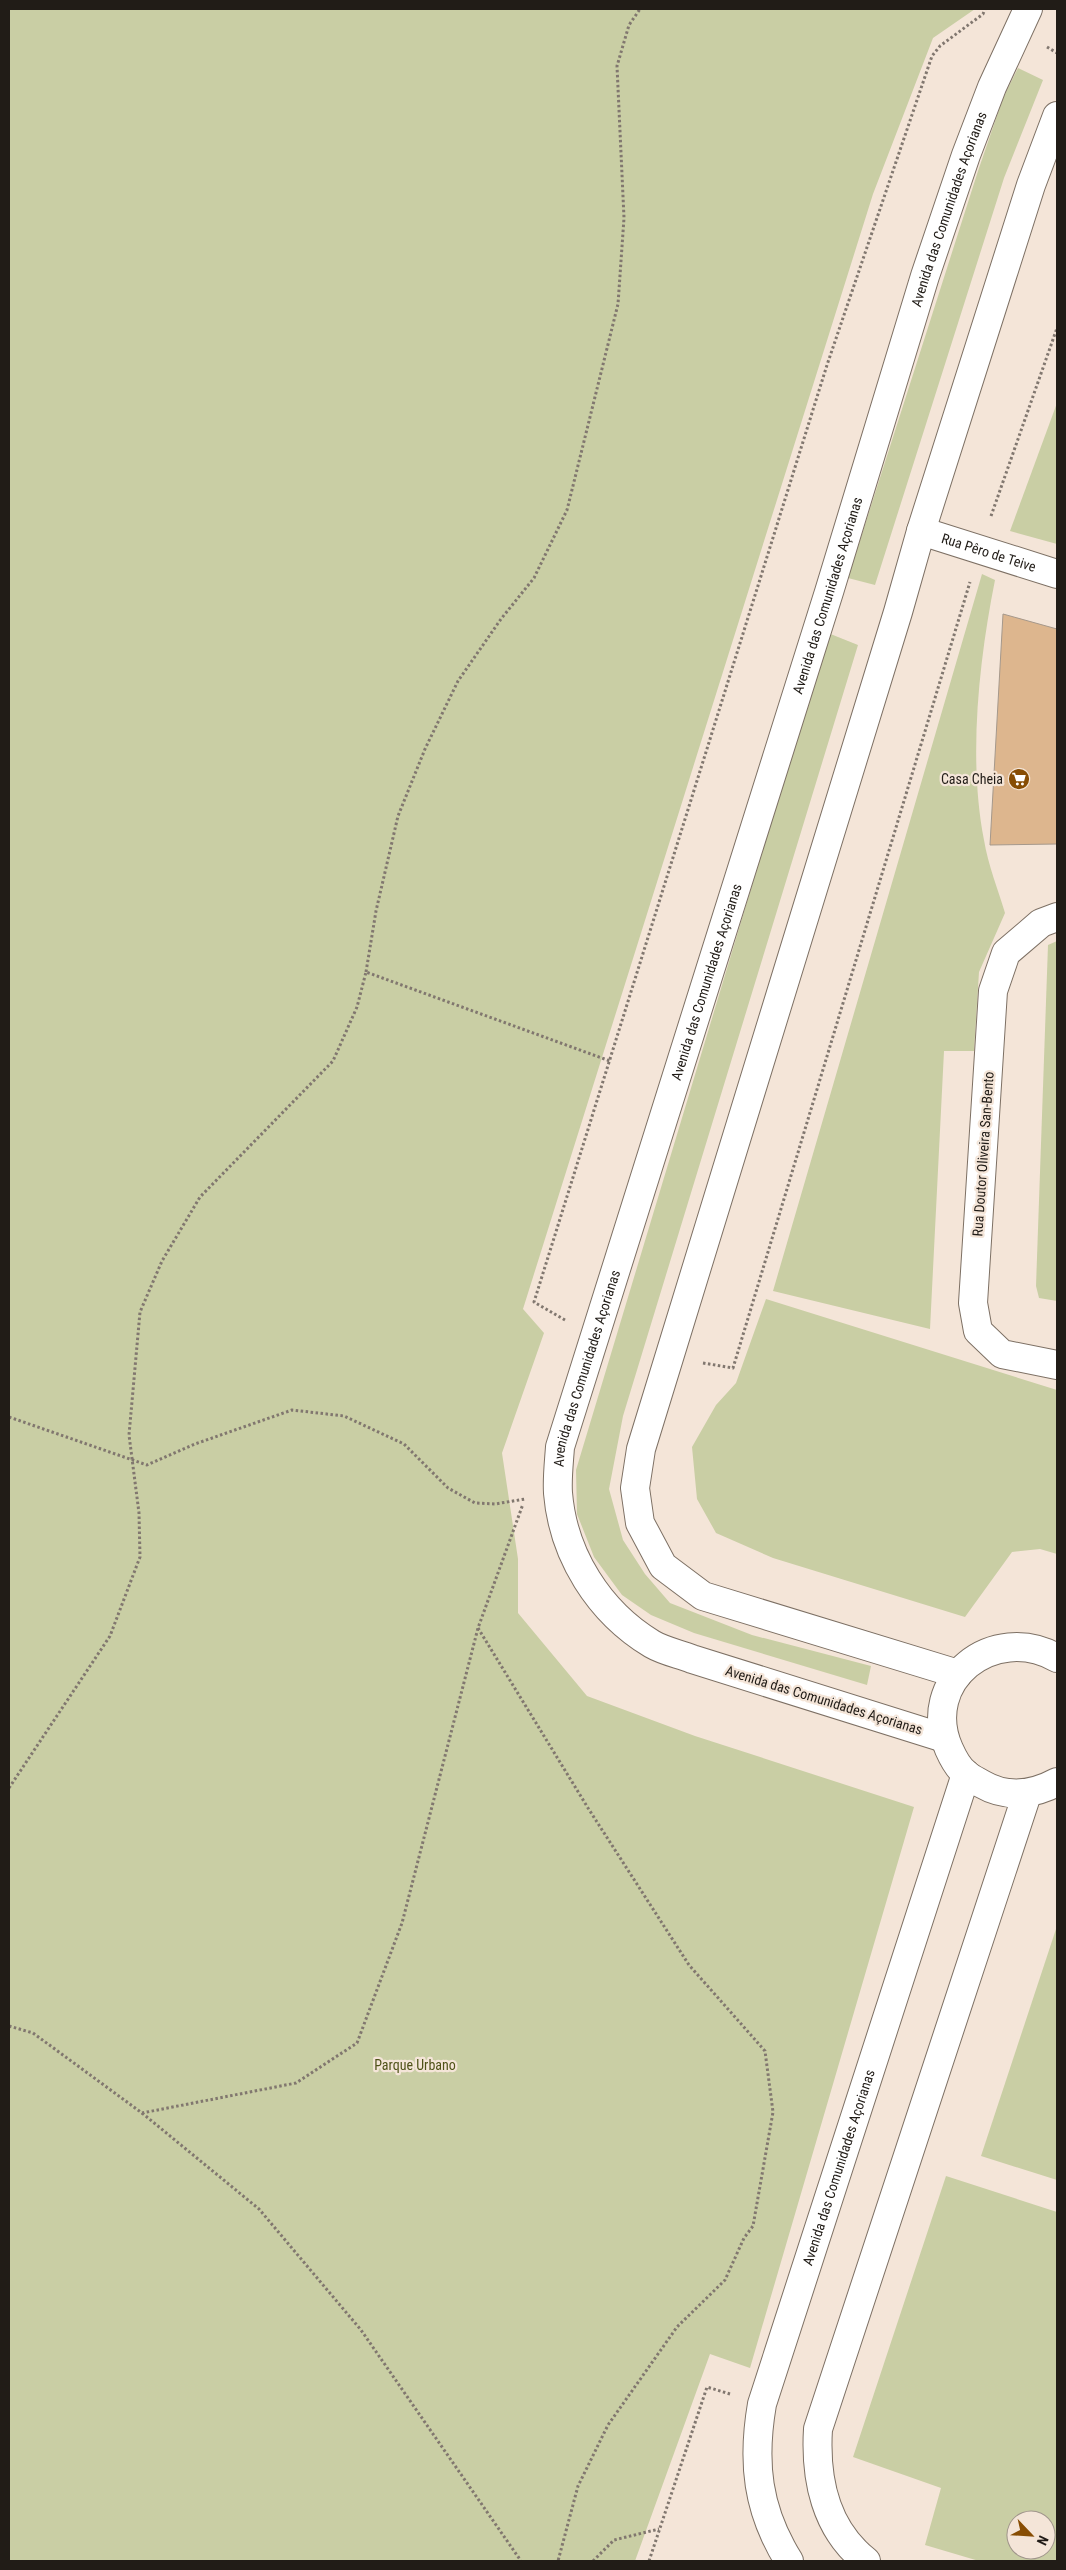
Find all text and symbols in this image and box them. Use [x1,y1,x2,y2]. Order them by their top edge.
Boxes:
street label: Avenida das Comunidades Açorianas [908,109,990,309]
street label: Avenida das Comunidades Açorianas [789,495,865,696]
street label: Rua Pêro de Teive [940,530,1038,575]
supermarket icon: Casa Cheia [1007,767,1031,791]
place label: Casa Cheia [941,771,1003,787]
street label: Avenida das Comunidades Açorianas [668,882,745,1082]
street label: Rua Doutor Oliveira San-Bento [969,1071,997,1237]
street label: Avenida das Comunidades Açorianas [550,1268,623,1467]
street label: Avenida das Comunidades Açorianas [724,1662,924,1738]
park label: Parque Urbano [374,2057,456,2073]
street label: Avenida das Comunidades Açorianas [799,2067,878,2267]
north arrow [1006,2510,1056,2560]
text: N [1034,2533,1052,2548]

